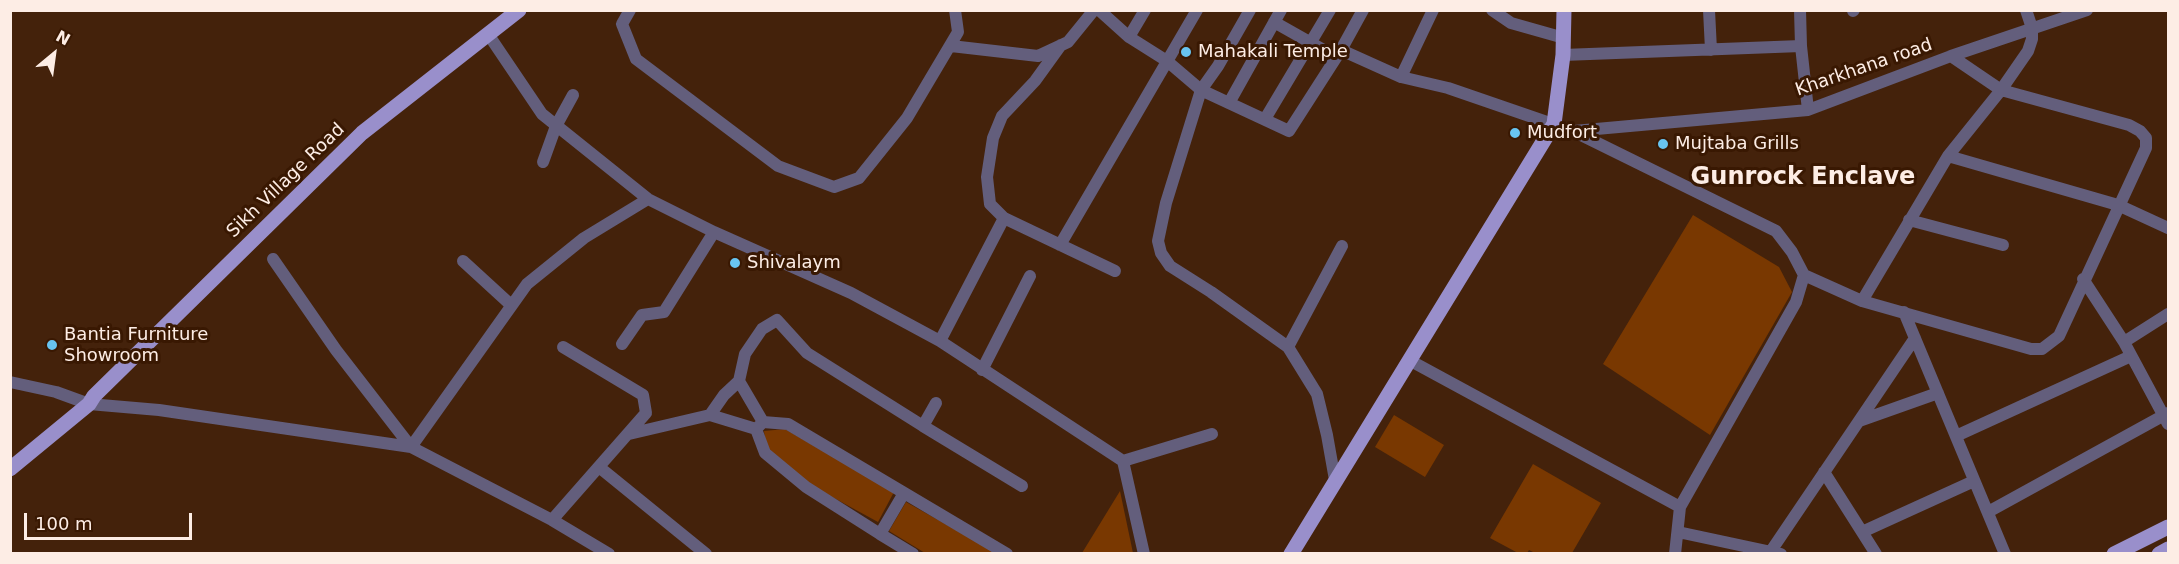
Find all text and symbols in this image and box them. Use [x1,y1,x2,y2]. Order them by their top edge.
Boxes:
north arrow [24,24,84,84]
text: N [53,26,73,49]
street label: Kharkhana road [1793,34,1935,102]
place label: Mahakali Temple [1198,41,1348,63]
marker: Mahakali Temple [1179,45,1193,59]
street label: Sikh Village Road [223,119,349,243]
place label: Mudfort [1527,122,1597,144]
marker: Mudfort [1508,126,1522,140]
place label: Mujtaba Grills [1675,133,1799,155]
marker: Mujtaba Grills [1656,137,1670,151]
district label: Gunrock Enclave [1691,164,1915,192]
place label: Shivalaym [747,252,841,274]
marker: Shivalaym [728,256,742,270]
place label: Bantia Furniture Showroom [64,324,208,366]
marker: Bantia Furniture Showroom [45,338,59,352]
scale bar [27,501,195,539]
text: 100 m [35,513,93,534]

